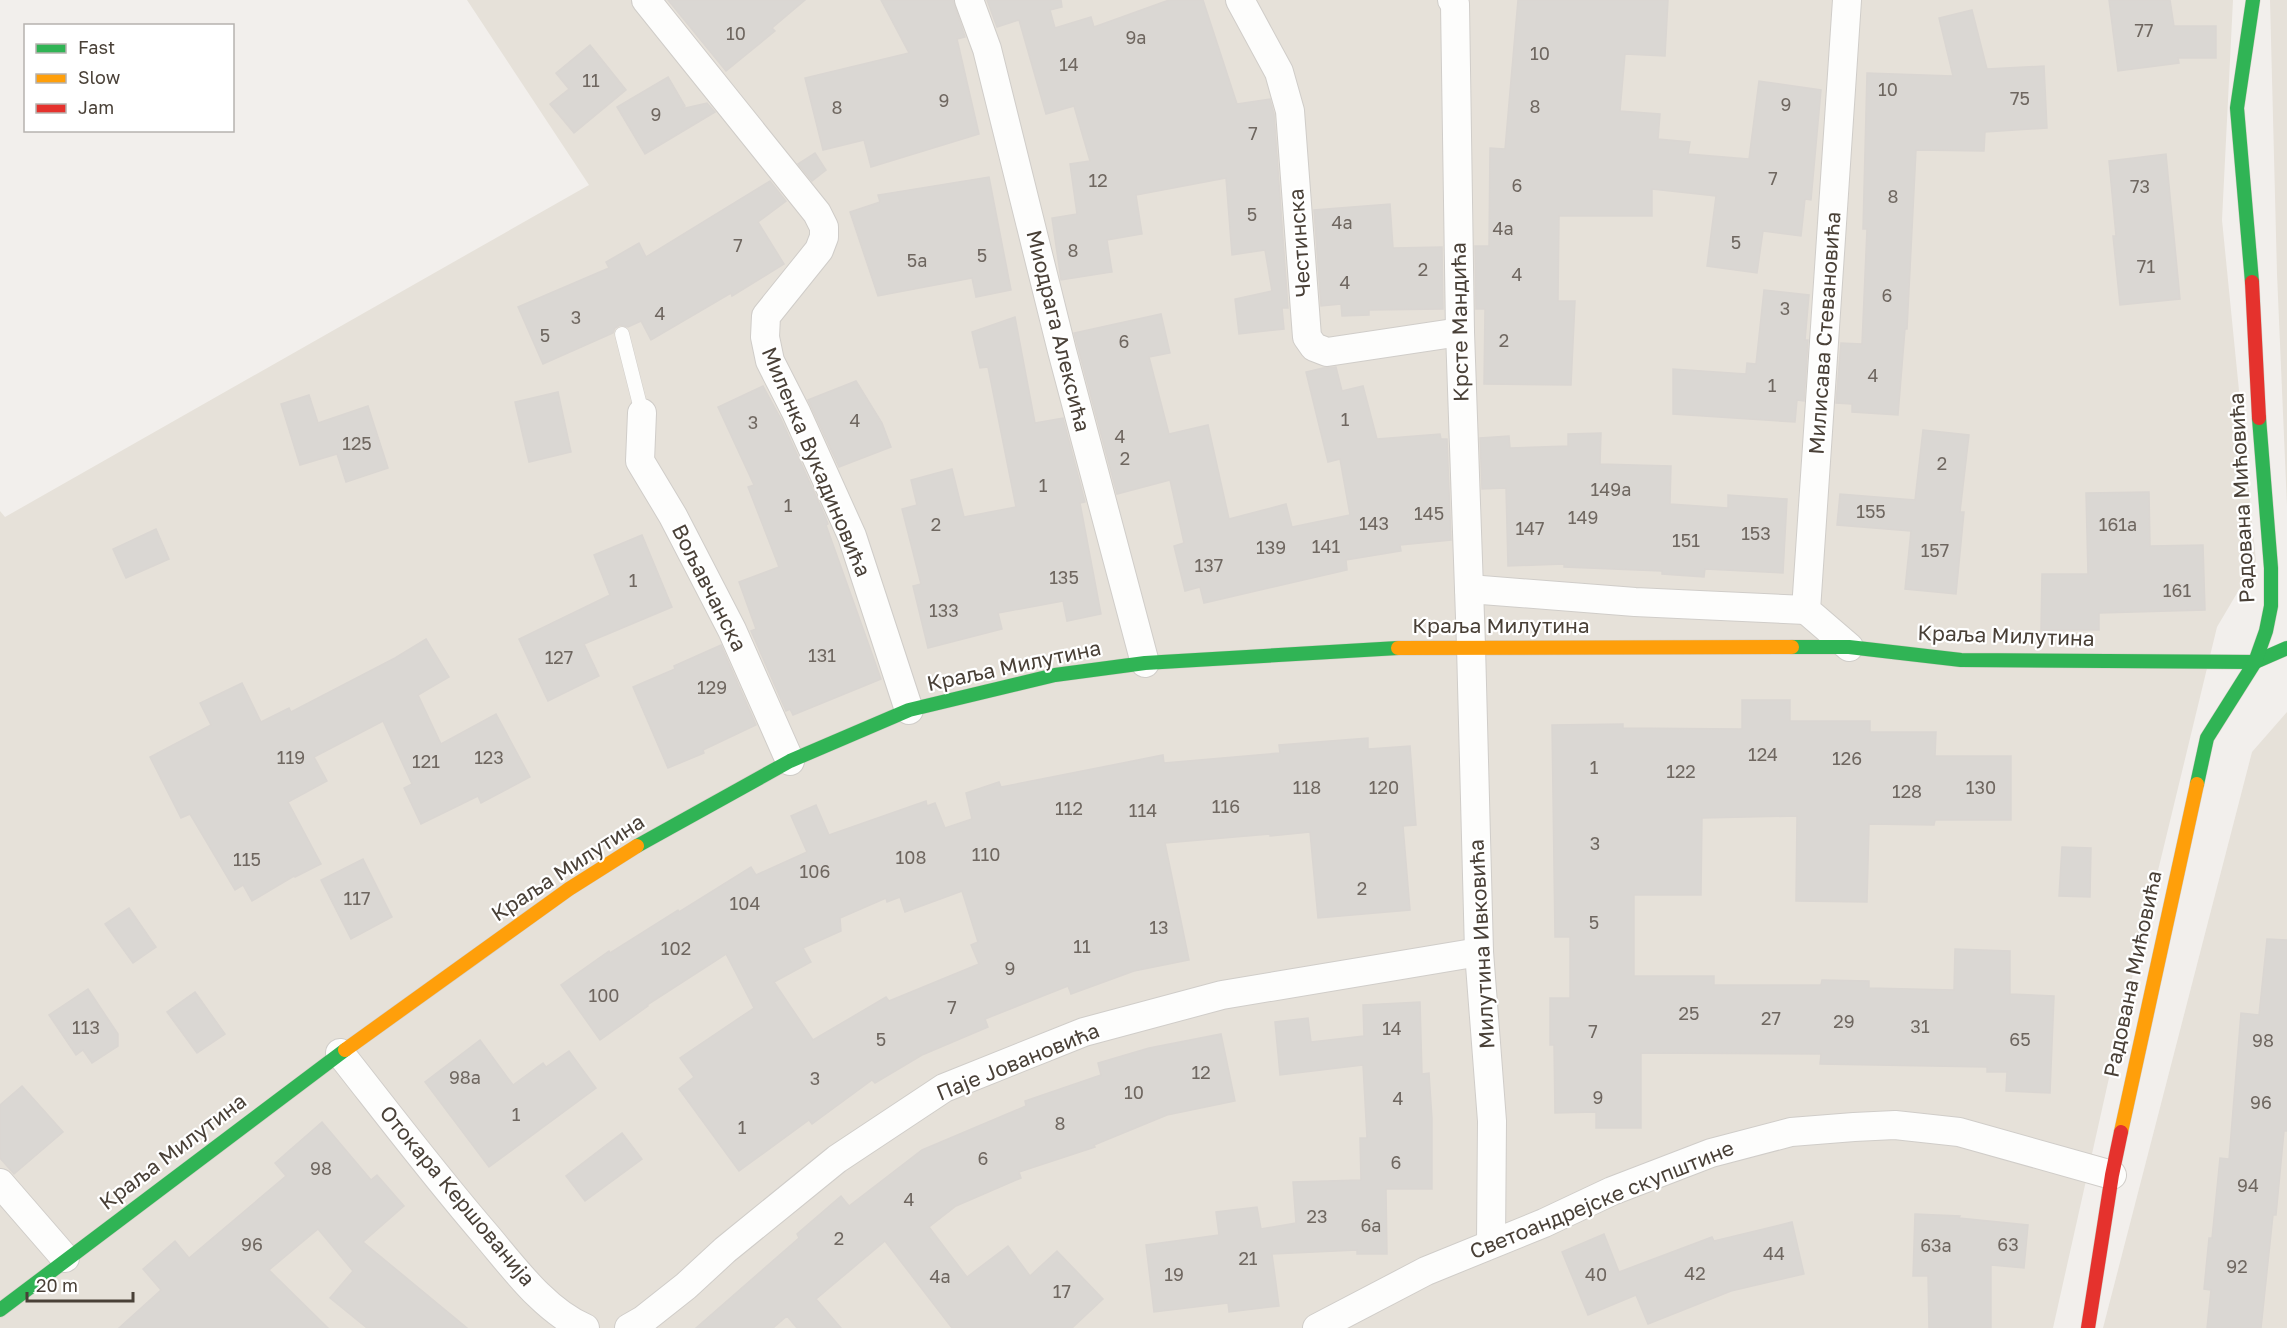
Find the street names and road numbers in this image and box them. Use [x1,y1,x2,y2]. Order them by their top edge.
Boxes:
street label: Честинска [1282,188,1316,298]
street label: Милисава Стевановића [1803,211,1845,455]
street label: Миодрага Алексића [1021,227,1097,434]
street label: Крсте Мандића [1445,242,1473,402]
street label: Миленка Вукадиновића [757,343,877,580]
street label: Радована Мићовића [2223,392,2259,604]
street label: Вољавчанска [667,520,753,656]
street label: Краља Милутина [1412,612,1590,638]
street label: Краља Милутина [1917,619,2095,651]
street label: Краља Милутина [924,634,1103,696]
street label: Краља Милутина [486,808,649,926]
street label: Милутина Ивковића [1463,839,1499,1050]
street label: Радована Мићовића [2097,868,2167,1080]
street label: Паје Јовановића [932,1016,1103,1106]
street label: Краља Милутина [94,1087,251,1215]
street label: Отокара Кершованија [375,1100,541,1291]
street label: Светоандрејске скупштине [1466,1134,1738,1264]

